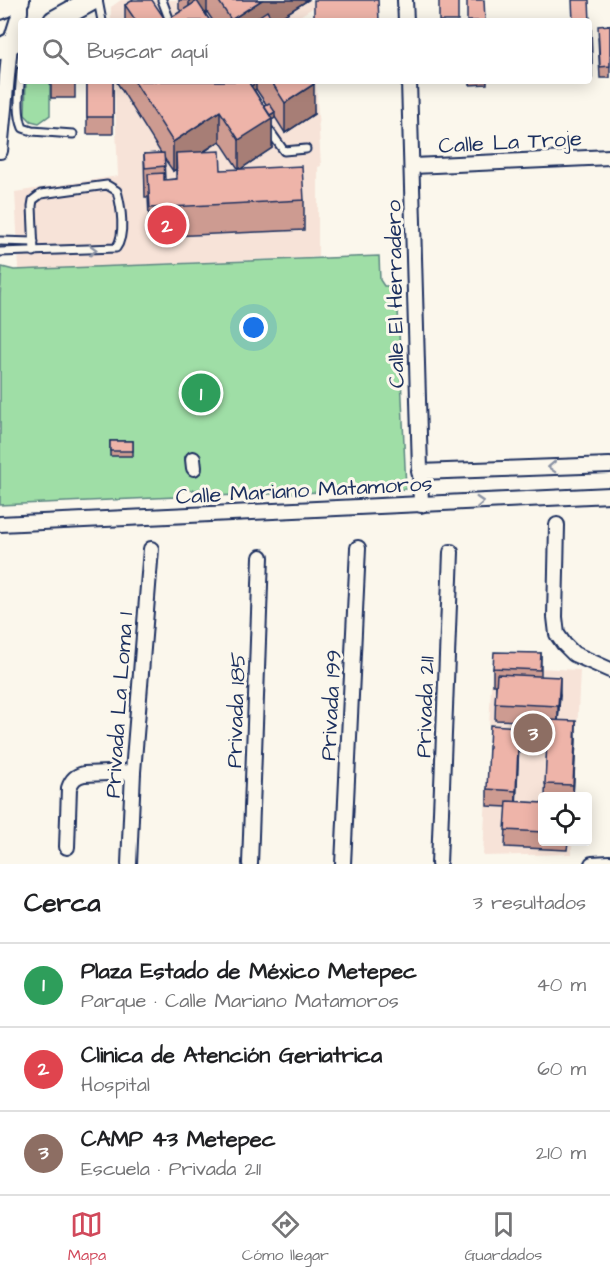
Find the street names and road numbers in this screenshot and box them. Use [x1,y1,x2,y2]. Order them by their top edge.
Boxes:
street label: Calle La Troje [438,123,583,162]
street label: Calle El Herradero [378,199,413,388]
street label: Calle Mariano Matamoros [175,468,433,513]
street label: Privada La Loma 1 [98,611,141,799]
street label: Privada 199 [313,649,350,761]
street label: Privada 185 [219,651,254,769]
street label: Privada 211 [408,656,443,758]

